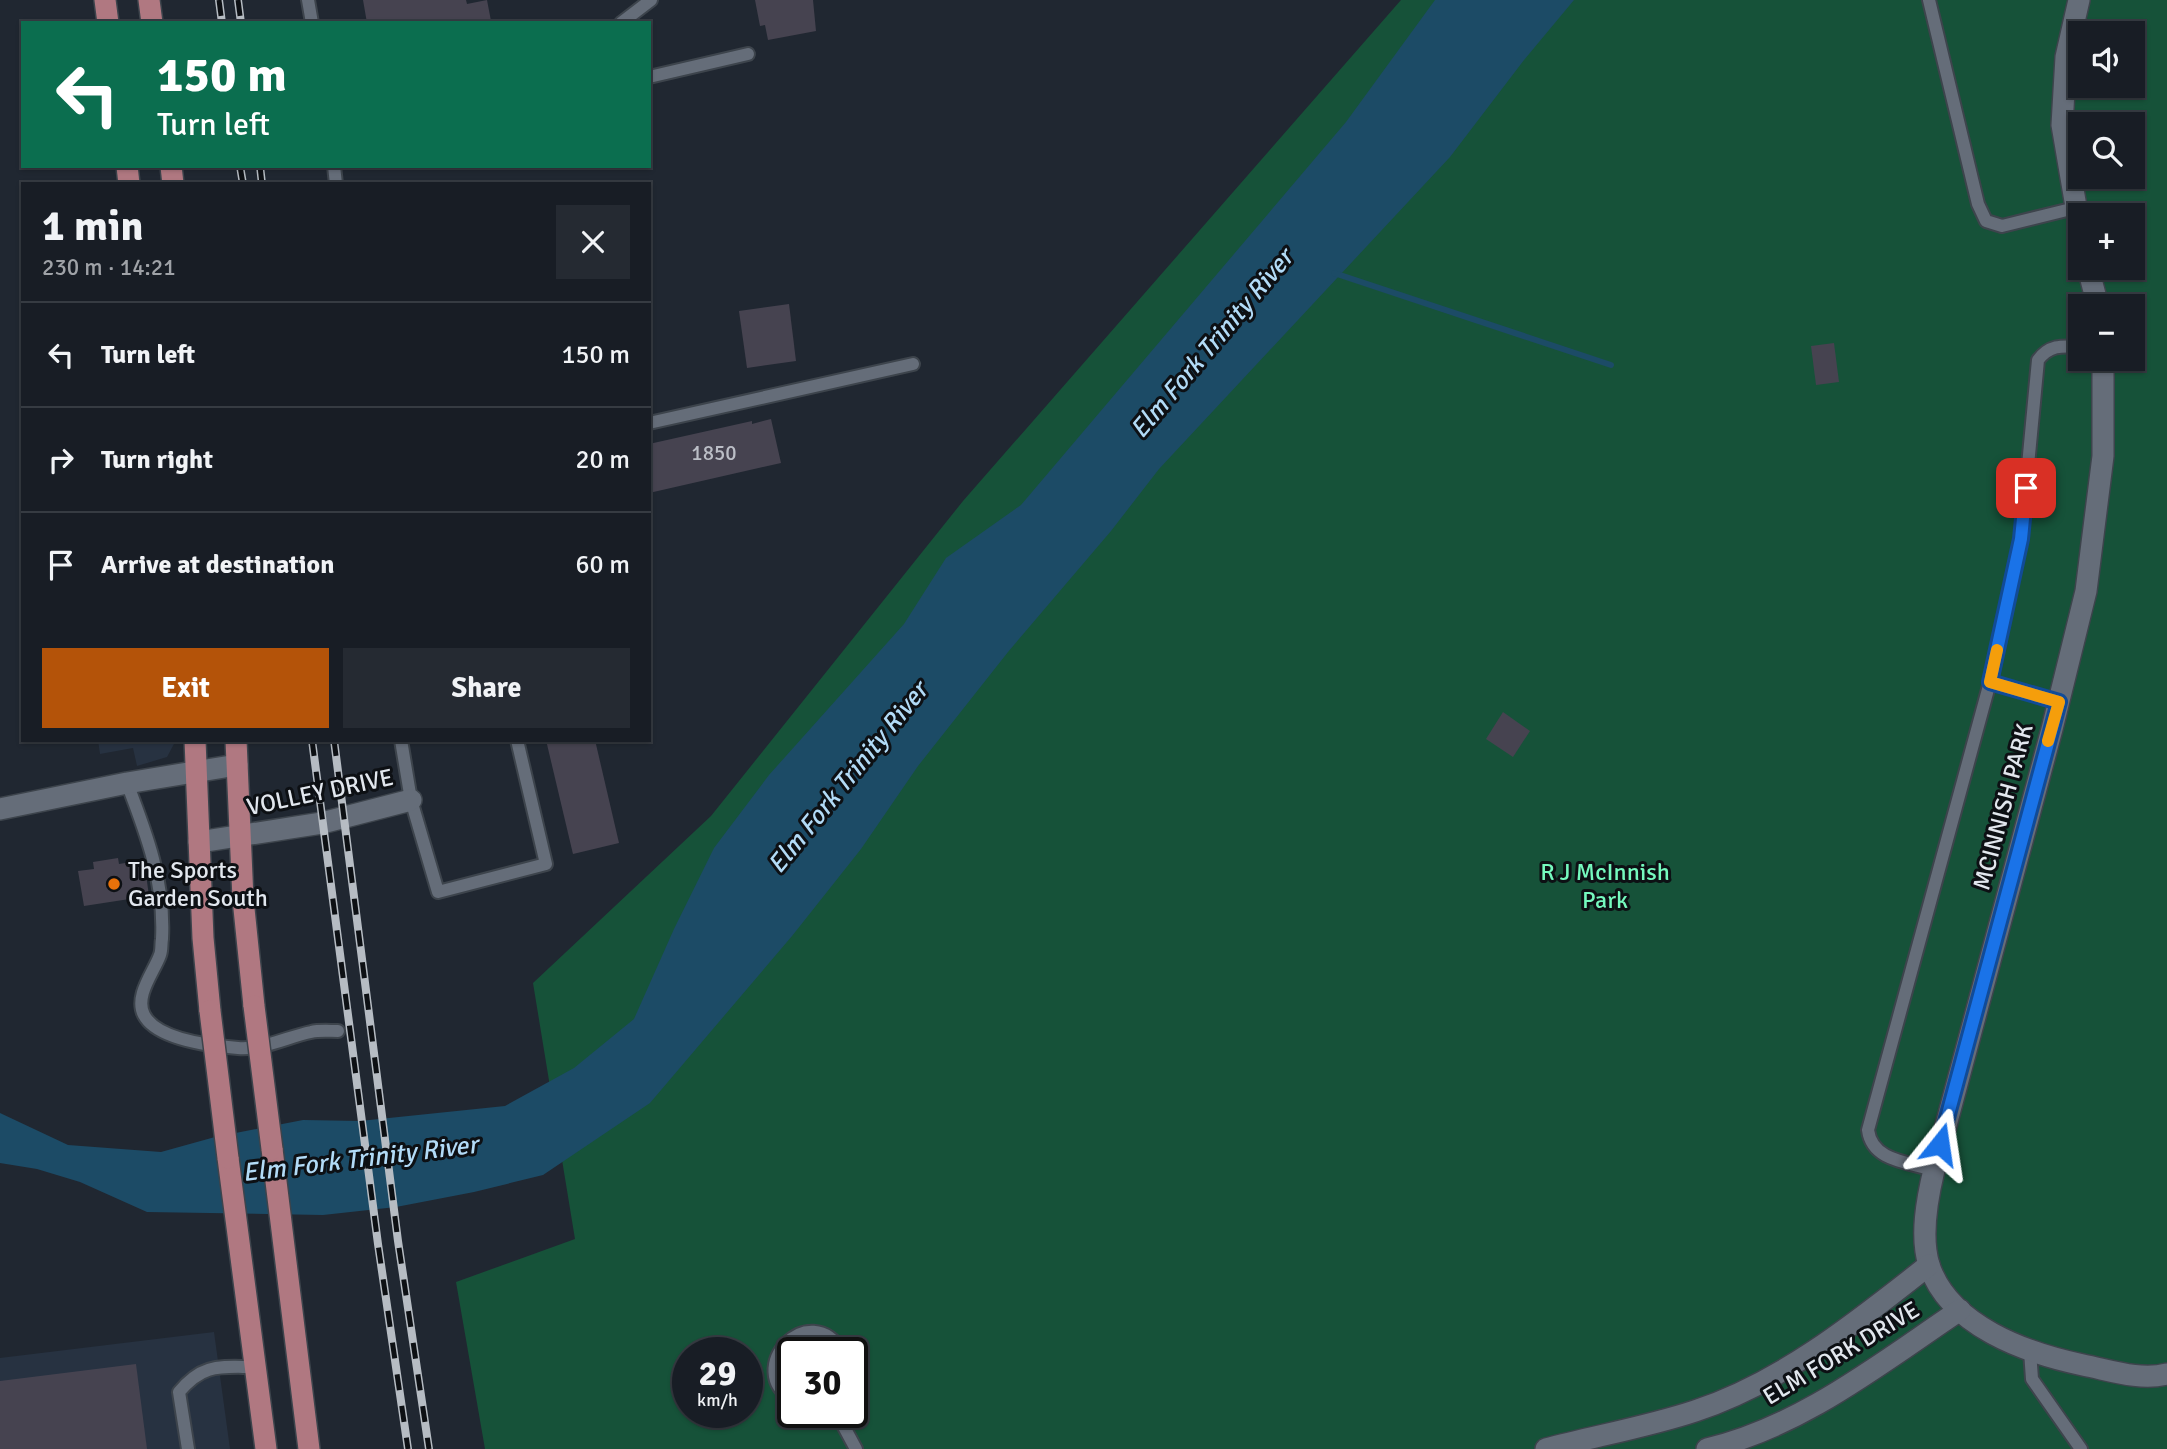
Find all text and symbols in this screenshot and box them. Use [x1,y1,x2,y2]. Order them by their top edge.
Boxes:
map controls [2068,21,2145,371]
button: sound [2068,21,2145,98]
text: 150 m [157,45,287,105]
icon: left [42,49,133,140]
text: Turn left [157,105,270,144]
button: search [2068,112,2145,189]
text: 1 min [42,201,143,252]
button: + [2068,203,2145,280]
button: close [556,205,630,279]
water label: Elm Fork Trinity River [1124,240,1303,445]
text: 230 m · 14:21 [42,253,176,282]
button: − [2068,294,2145,371]
icon: left [42,336,80,374]
text: Turn left [101,339,195,371]
text: 150 m [561,339,630,371]
house number: 1850 [691,440,737,466]
icon: right [42,441,80,479]
text: Turn right [101,444,213,476]
text: 20 m [575,444,630,476]
pin [1996,458,2056,518]
icon: arrive [2007,469,2045,507]
icon: arrive [42,546,80,584]
text: Arrive at destination [101,549,334,581]
text: 60 m [575,549,630,581]
button: Exit [42,648,329,728]
button: Share [343,648,630,728]
water label: Elm Fork Trinity River [761,673,937,880]
street label: MCINNISH PARK [1966,721,2040,893]
street label: VOLLEY DRIVE [244,762,396,822]
place label: The Sports Garden South [128,855,268,913]
park label: R J McInnish Park [1540,857,1670,915]
marker: The Sports Garden South [106,876,122,892]
position arrow [1903,1107,1977,1181]
water label: Elm Fork Trinity River [241,1128,483,1189]
street label: ELM FORK DRIVE [1757,1295,1925,1411]
speed limit sign: 30 [777,1337,868,1428]
text: 29 [699,1352,736,1395]
text: km/h [697,1389,738,1411]

